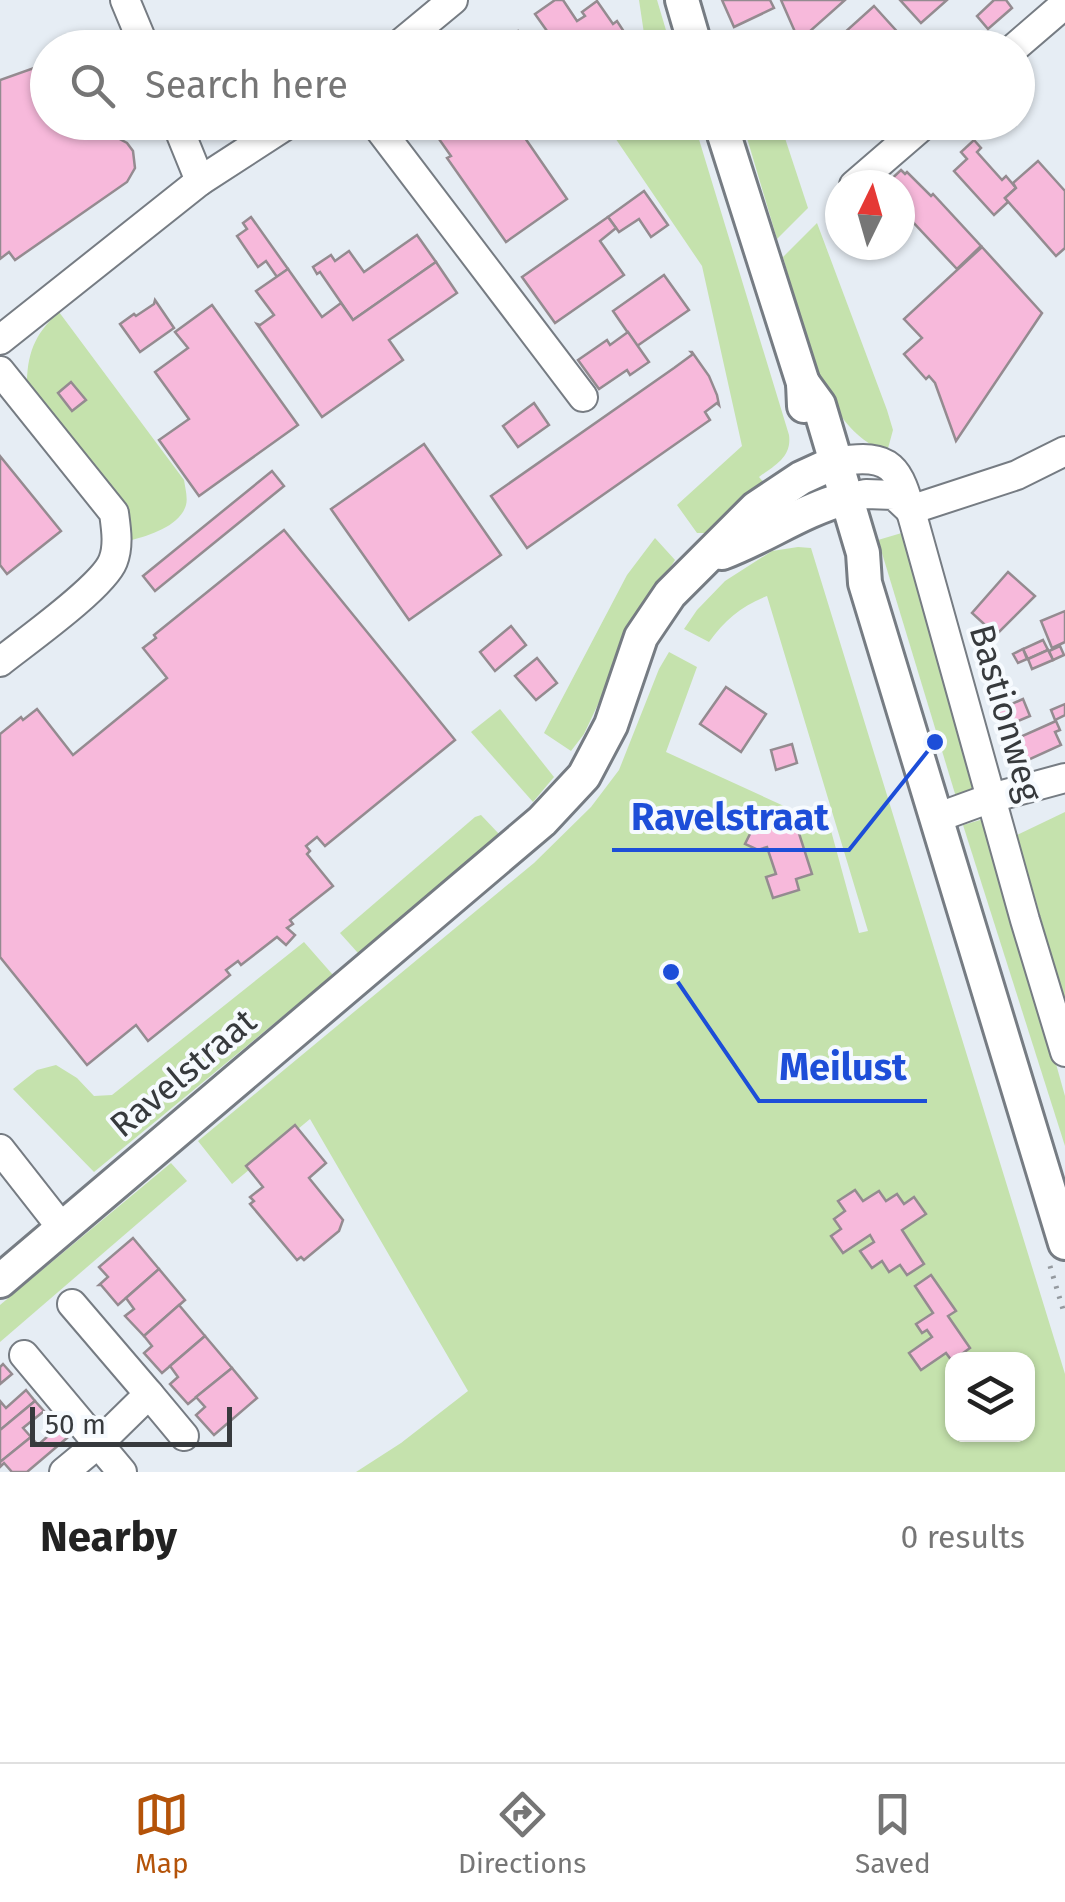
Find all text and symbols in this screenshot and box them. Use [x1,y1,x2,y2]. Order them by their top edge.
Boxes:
search box [30,30,1035,140]
icon: search [65,58,120,113]
text: Search here [145,62,348,108]
north arrow [825,170,915,260]
street label: Bastionweg [961,620,1052,807]
callout: Ravelstraat [612,782,849,850]
text: Ravelstraat [631,794,830,840]
street label: Ravelstraat [101,1000,265,1146]
callout: Meilust [759,1033,927,1101]
text: Meilust [779,1044,908,1090]
map controls [945,1352,1035,1442]
button: layers [945,1352,1035,1442]
scale bar [30,1402,232,1446]
text: 50 m [45,1408,106,1441]
text: Nearby [40,1512,177,1562]
text: 0 results [900,1518,1025,1556]
tab: Map [134,1787,189,1880]
tab: Directions [458,1787,586,1880]
tab: Saved [855,1787,931,1880]

